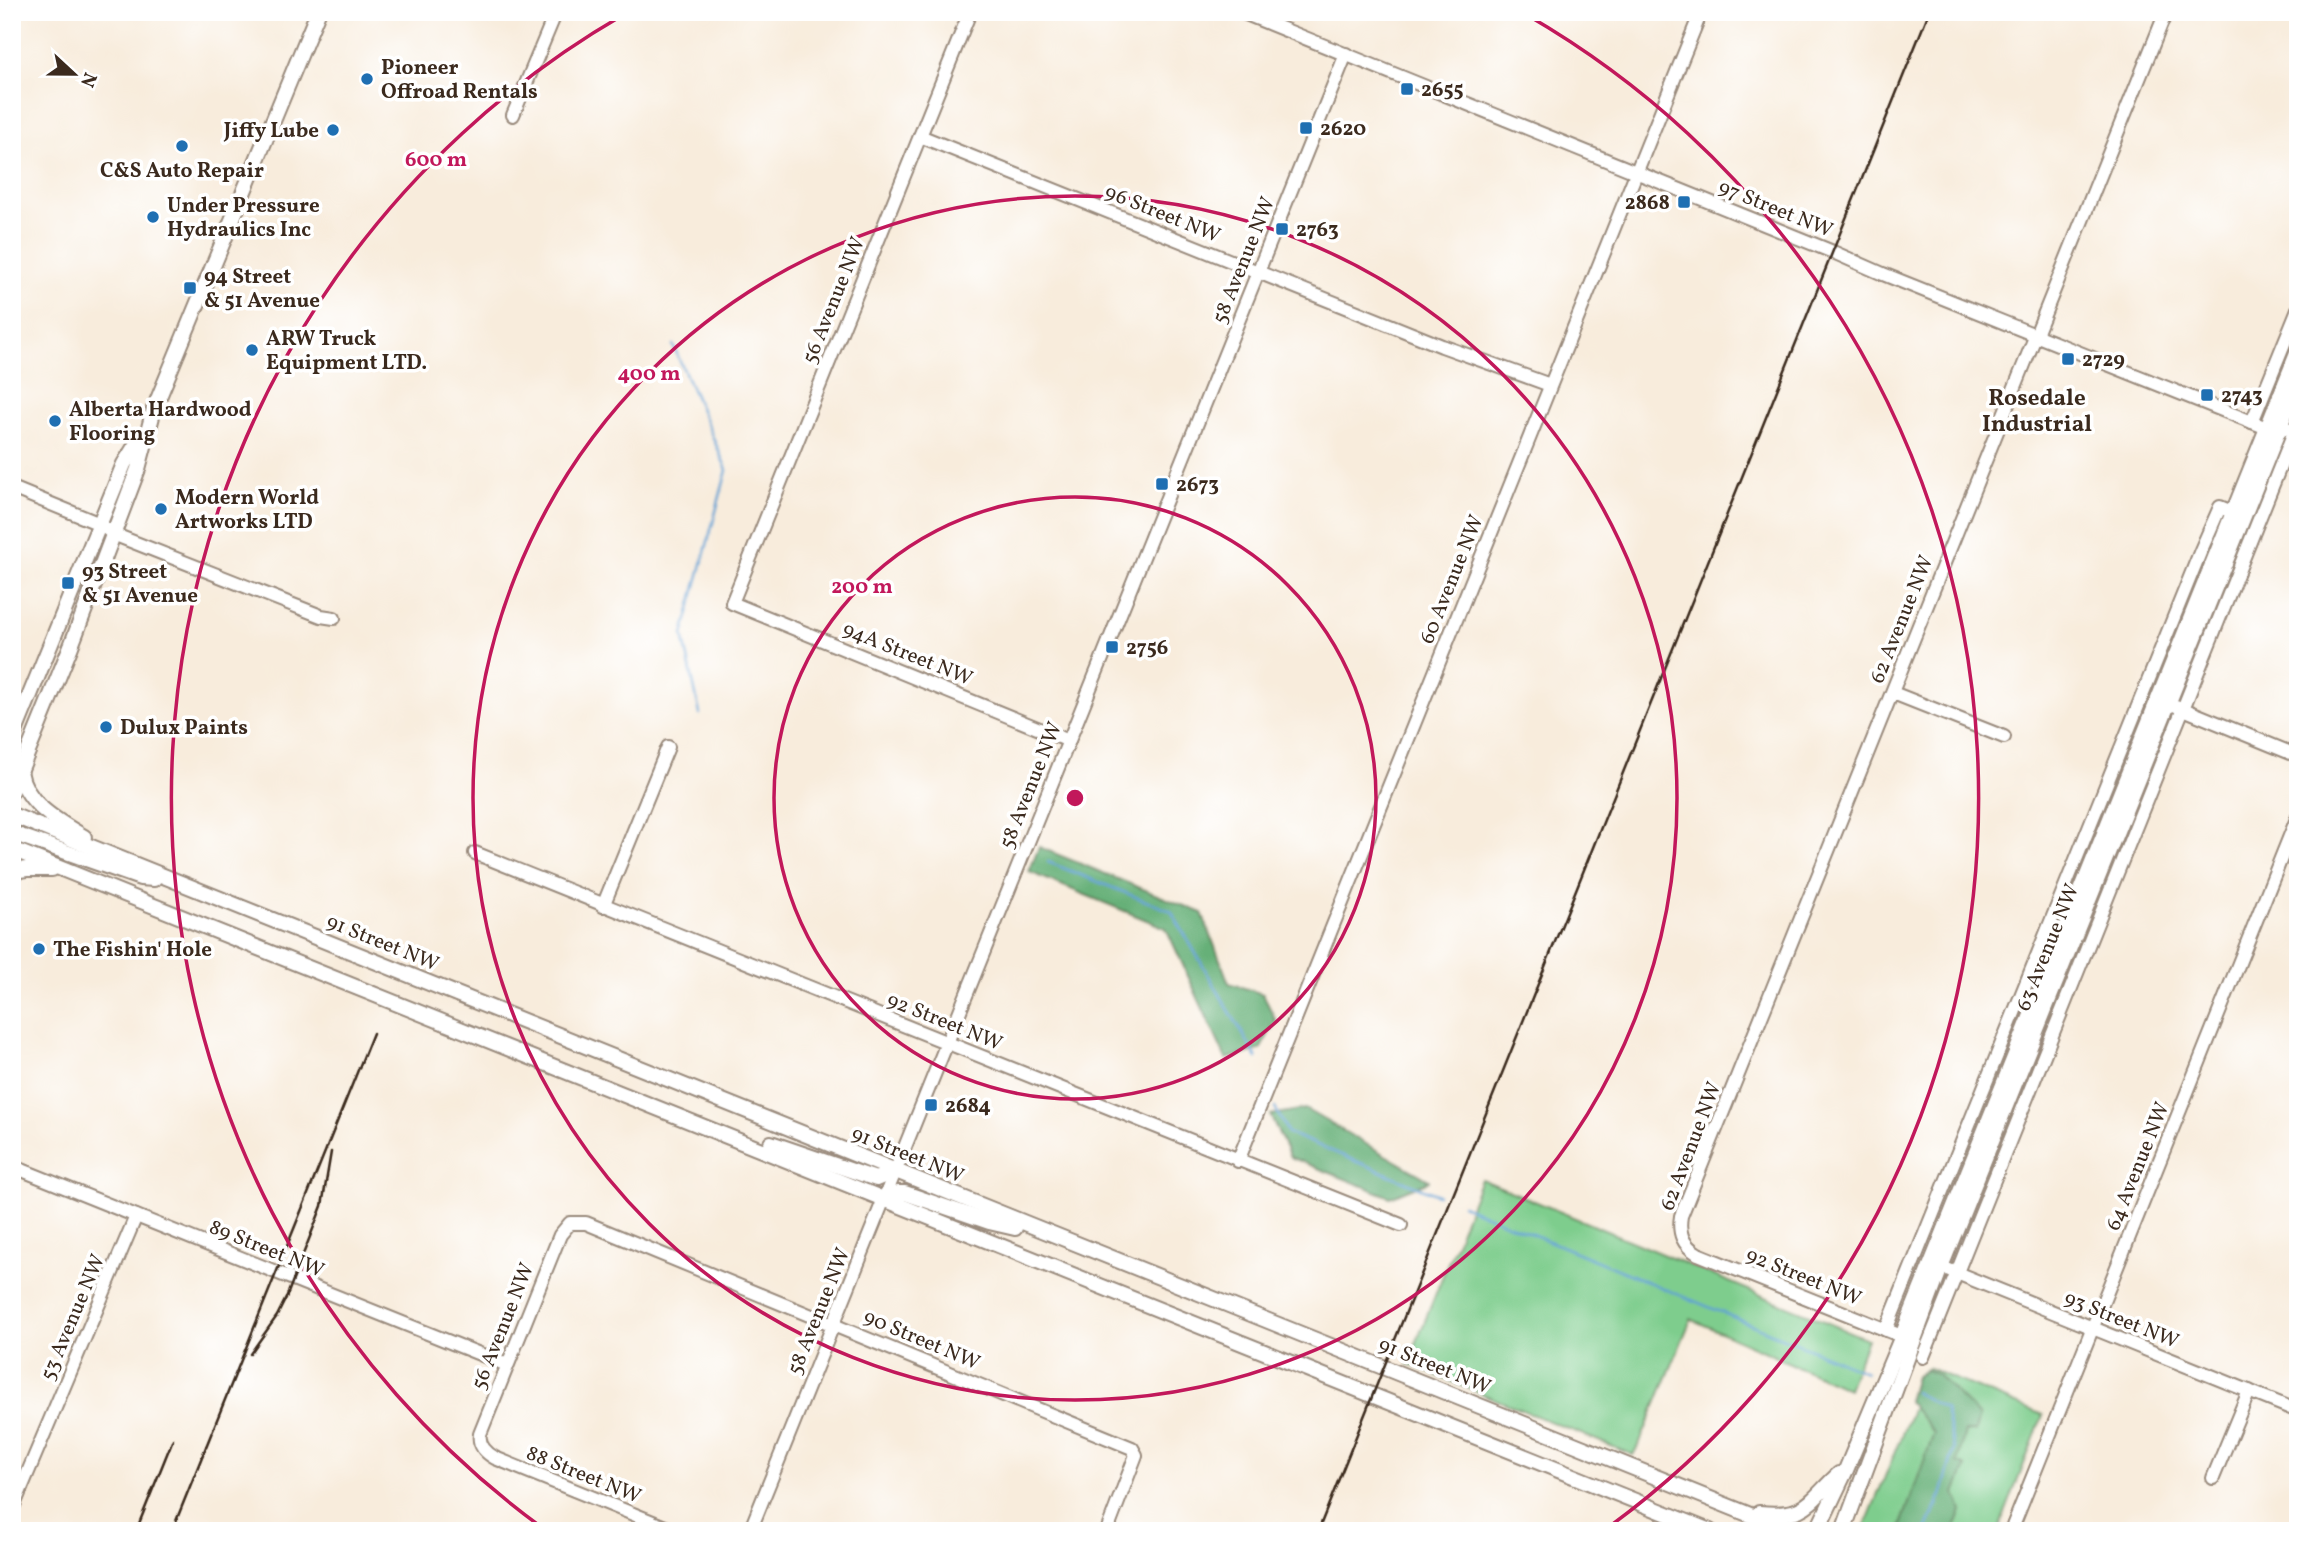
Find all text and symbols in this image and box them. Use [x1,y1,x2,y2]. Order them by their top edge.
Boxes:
north arrow [38,38,108,108]
place label: Pioneer Offroad Rentals [381,54,538,107]
text: N [73,68,103,91]
marker: Pioneer Offroad Rentals [359,71,375,87]
place label: 2655 [1421,76,1464,105]
marker: 2655 [1399,81,1415,97]
place label: 2620 [1320,115,1366,144]
place label: Jiffy Lube [223,117,319,146]
marker: 2620 [1298,120,1314,136]
marker: Jiffy Lube [325,122,341,138]
marker: C&S Auto Repair [174,138,190,154]
text: 600 m [405,146,467,175]
place label: C&S Auto Repair [100,157,264,186]
street label: 97 Street NW [1714,173,1837,246]
street label: 96 Street NW [1100,178,1225,251]
place label: 2868 [1625,189,1670,218]
place label: Under Pressure Hydraulics Inc [167,192,320,245]
street label: 58 Avenue NW [1206,193,1283,328]
marker: 2868 [1676,194,1692,210]
marker: Under Pressure Hydraulics Inc [145,209,161,225]
place label: 2763 [1296,216,1339,245]
marker: 2763 [1274,221,1290,237]
street label: 56 Avenue NW [796,233,873,368]
place label: 94 Street & 51 Avenue [204,263,320,316]
marker: 94 Street & 51 Avenue [182,280,198,296]
place label: ARW Truck Equipment LTD. [266,325,427,378]
marker: ARW Truck Equipment LTD. [244,342,260,358]
place label: 2729 [2082,346,2125,375]
marker: 2729 [2060,351,2076,367]
text: 400 m [618,360,680,389]
place label: 2743 [2221,382,2263,411]
district label: Rosedale Industrial [1982,383,2092,441]
marker: 2743 [2199,387,2215,403]
place label: Alberta Hardwood Flooring [69,396,252,449]
marker: Alberta Hardwood Flooring [47,413,63,429]
place label: 2673 [1176,471,1219,500]
marker: 2673 [1154,476,1170,492]
place label: Modern World Artworks LTD [175,484,319,537]
marker: Modern World Artworks LTD [153,501,169,517]
street label: 60 Avenue NW [1413,511,1491,648]
street label: 62 Avenue NW [1864,551,1941,688]
place label: 93 Street & 51 Avenue [82,558,198,611]
text: 200 m [831,573,893,602]
marker: 93 Street & 51 Avenue [60,575,76,591]
street label: 94A Street NW [838,615,977,694]
place label: 2756 [1126,634,1168,663]
marker: 2756 [1104,639,1120,655]
place label: Dulux Paints [120,714,248,743]
street label: 58 Avenue NW [993,718,1070,853]
marker: Dulux Paints [98,719,114,735]
centre of rings [1063,786,1087,810]
street label: 63 Avenue NW [2010,880,2087,1016]
street label: 91 Street NW [322,908,443,979]
place label: The Fishin' Hole [53,936,212,965]
marker: The Fishin' Hole [31,941,47,957]
street label: 92 Street NW [882,986,1007,1059]
street label: 62 Avenue NW [1654,1078,1729,1215]
place label: 2684 [945,1092,991,1121]
marker: 2684 [923,1097,939,1113]
street label: 64 Avenue NW [2099,1098,2177,1235]
street label: 91 Street NW [847,1120,968,1191]
street label: 89 Street NW [205,1213,328,1286]
street label: 92 Street NW [1741,1241,1866,1314]
street label: 58 Avenue NW [781,1244,858,1379]
street label: 53 Avenue NW [34,1250,113,1385]
street label: 56 Avenue NW [465,1259,542,1394]
street label: 93 Street NW [2060,1284,2183,1357]
street label: 90 Street NW [859,1303,984,1378]
street label: 91 Street NW [1374,1331,1495,1402]
street label: 88 Street NW [522,1439,645,1512]

